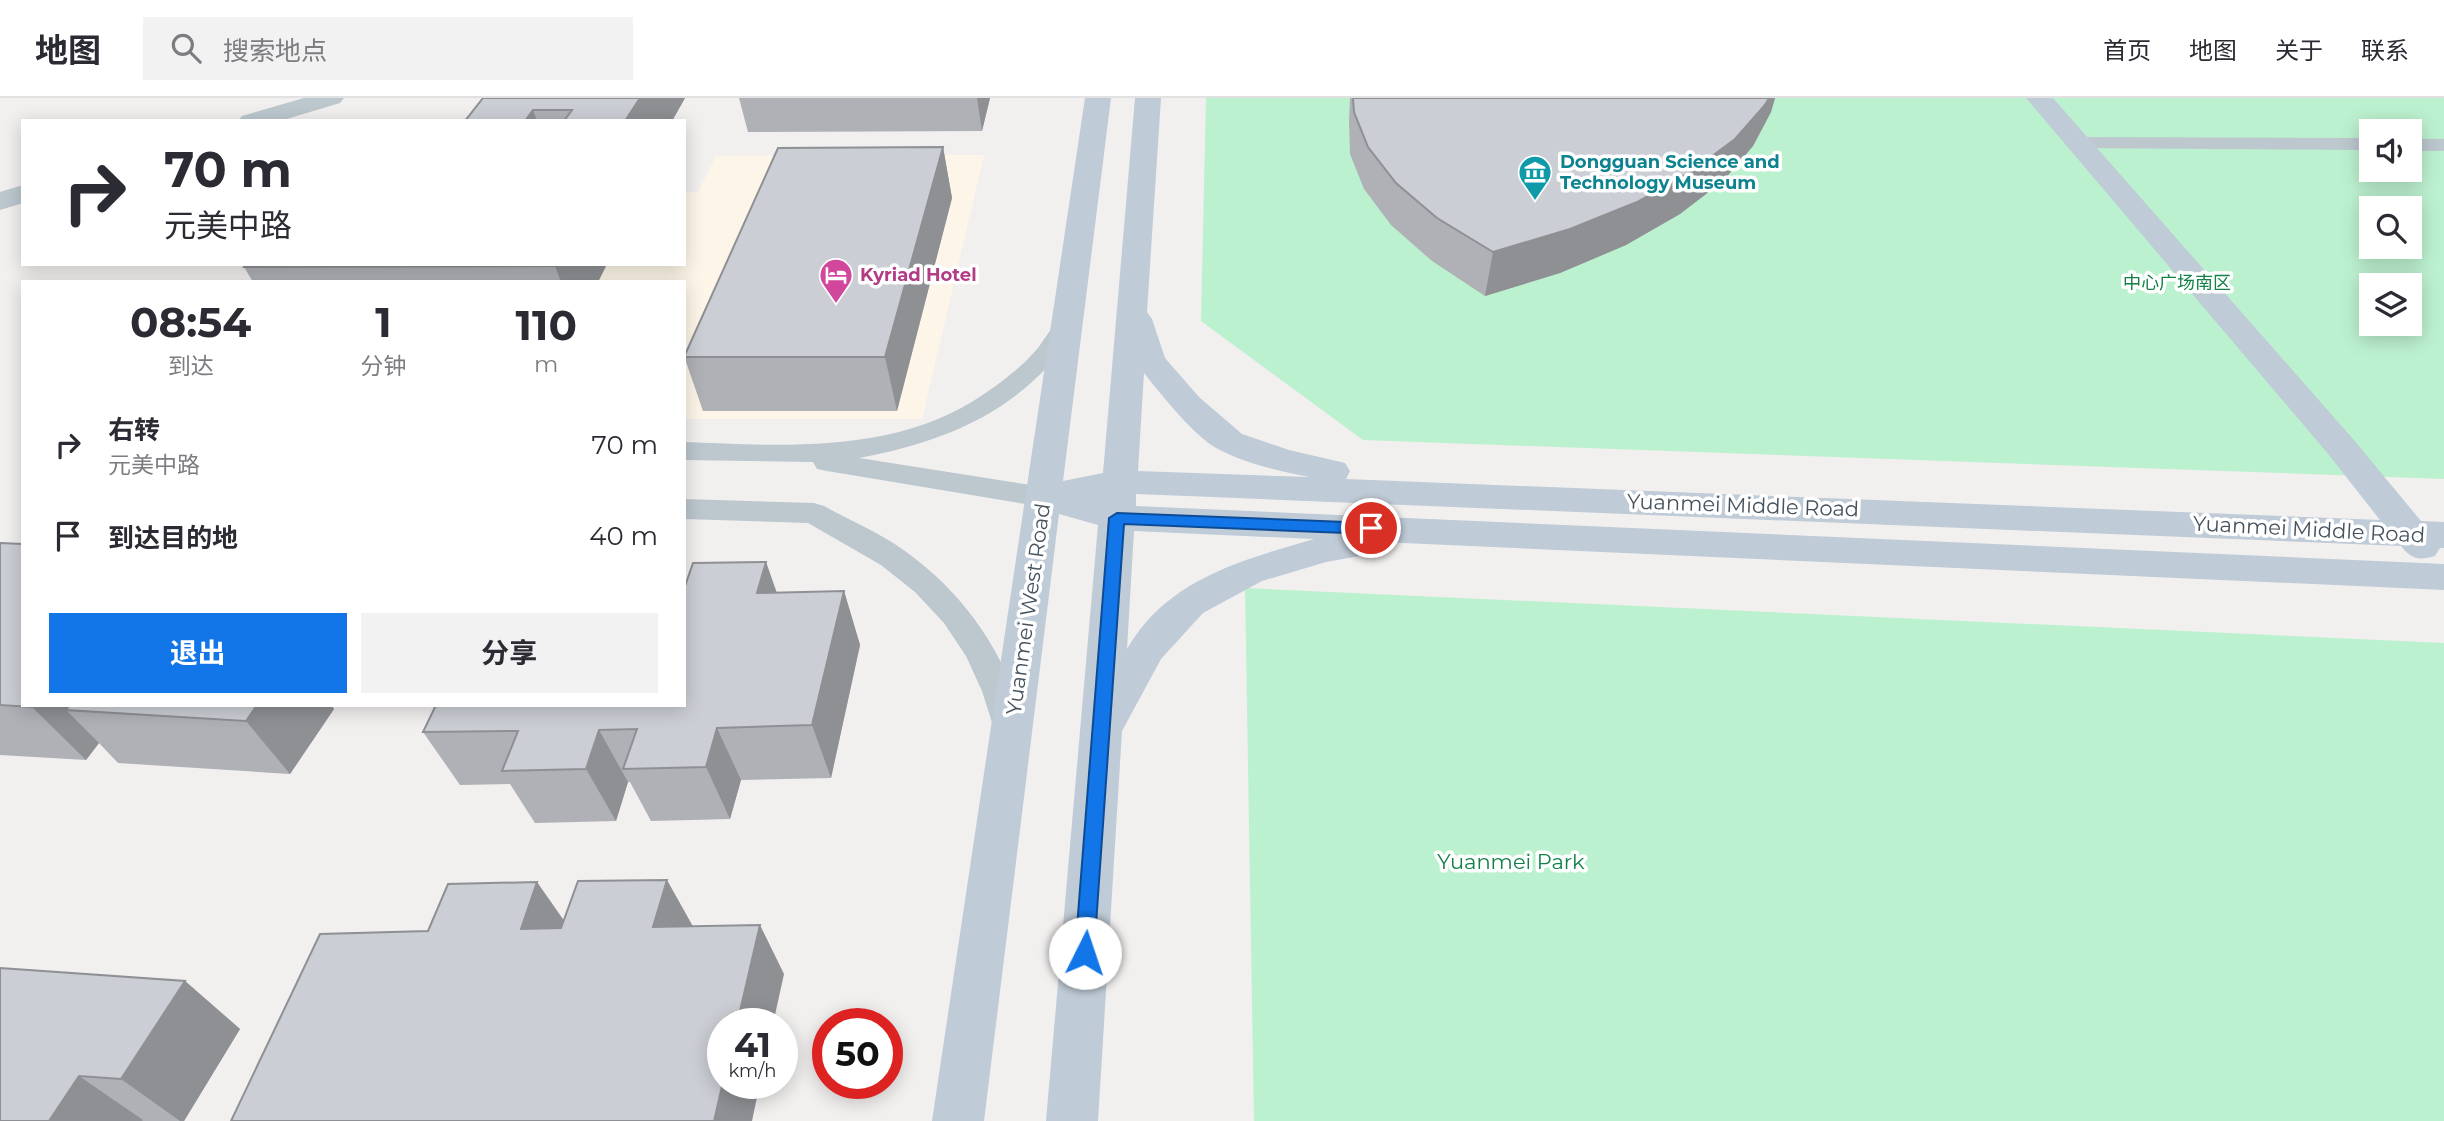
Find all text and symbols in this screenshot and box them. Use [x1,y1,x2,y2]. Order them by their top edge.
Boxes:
search box [143,17,633,80]
icon: search [167,29,205,67]
text: 地图 [35,30,101,70]
text: 搜索地点 [223,35,327,67]
text: 首页 [2103,36,2151,65]
text: 地图 [2189,36,2237,65]
text: 关于 [2275,36,2323,65]
text: 联系 [2361,36,2409,65]
map controls [2359,119,2422,336]
button: sound [2359,119,2422,182]
text: 70 m [164,140,292,199]
icon: right [49,147,140,238]
place label: Dongguan Science and Technology Museum [1560,151,1780,194]
museum icon: Dongguan Science and Technology Museum [1516,153,1554,202]
button: search [2359,196,2422,259]
text: 元美中路 [164,206,292,245]
hotel icon: Kyriad Hotel [817,256,855,305]
place label: Kyriad Hotel [860,264,977,286]
park label: 中心广场南区 [2123,272,2231,294]
button: layers [2359,273,2422,336]
text: 08:54 [130,296,251,348]
text: 1 [375,296,392,348]
text: 110 [515,299,577,351]
text: m [534,350,558,378]
text: 到达 [168,352,214,380]
text: 分钟 [360,352,406,380]
text: 右转 [108,414,160,446]
icon: right [49,426,87,464]
text: 70 m [592,429,658,461]
text: 元美中路 [108,451,200,479]
street label: Yuanmei Middle Road [1626,488,1860,522]
pin [1341,498,1401,558]
street label: Yuanmei West Road [1001,502,1055,716]
icon: arrive [1352,509,1390,547]
street label: Yuanmei Middle Road [2192,510,2426,548]
icon: arrive [49,517,87,555]
text: 40 m [589,520,658,552]
text: 到达目的地 [108,522,238,554]
button: 退出 [49,613,347,693]
button: 分享 [361,613,658,693]
park label: Yuanmei Park [1437,849,1585,874]
position arrow [1048,916,1122,990]
speed limit sign: 50 [812,1008,903,1099]
text: 41 [734,1023,771,1066]
text: km/h [728,1060,777,1082]

